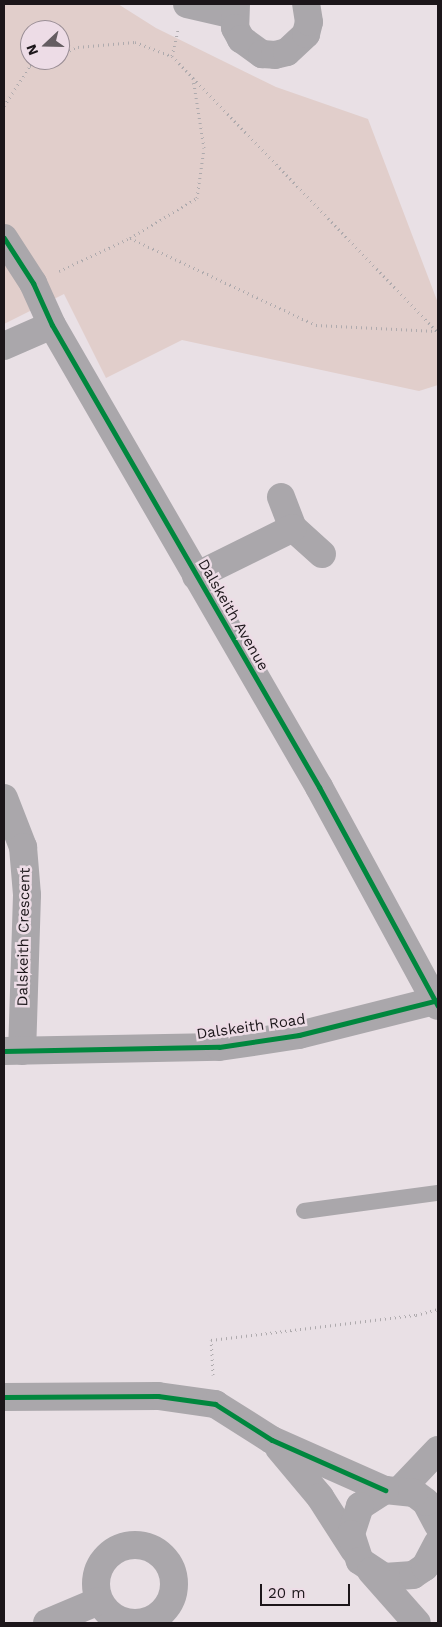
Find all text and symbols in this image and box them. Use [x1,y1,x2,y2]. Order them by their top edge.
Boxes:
north arrow [20,20,70,70]
text: N [23,42,41,58]
street label: Dalskeith Avenue [194,556,272,674]
street label: Dalskeith Crescent [14,868,34,1006]
street label: Dalskeith Road [195,1010,307,1044]
scale bar [262,1574,352,1606]
text: 20 m [268,1584,306,1602]

